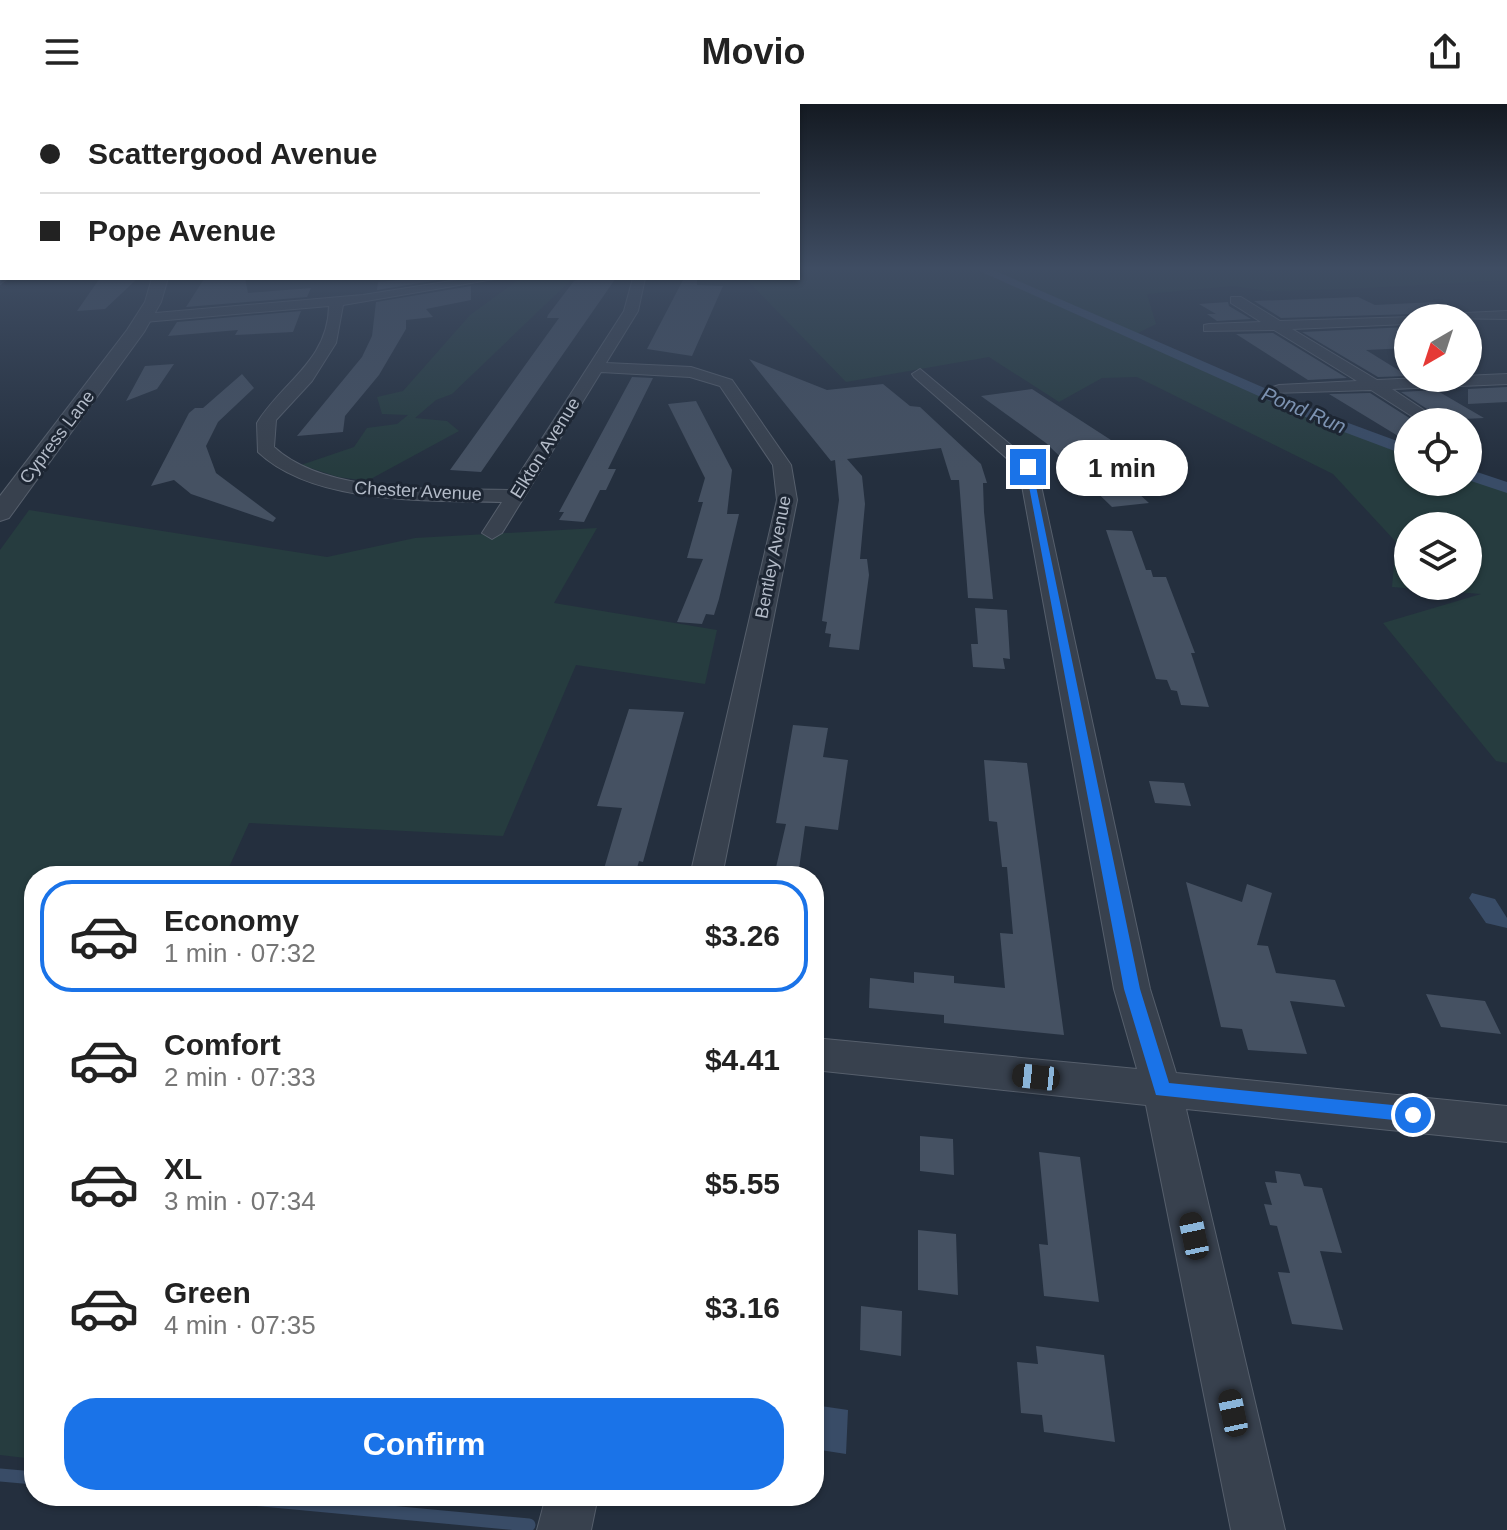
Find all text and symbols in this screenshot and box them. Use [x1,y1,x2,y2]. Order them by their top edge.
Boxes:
icon: menu [40,30,84,74]
icon: share [1423,30,1467,74]
text: Movio [702,31,806,72]
text: Scattergood Avenue [88,137,378,170]
text: Pope Avenue [88,214,276,247]
north arrow [1394,304,1482,392]
map controls [1394,304,1482,600]
water label: Pond Run [1259,382,1349,438]
street label: Cypress Lane [16,387,98,487]
street label: Elkton Avenue [506,394,584,502]
button: locate [1394,408,1482,496]
callout: 1 min [1056,439,1188,495]
route end [1010,449,1046,485]
text: 1 min [1088,453,1156,483]
street label: Chester Avenue [354,478,482,504]
street label: Bentley Avenue [751,494,795,620]
button: layers [1394,512,1482,600]
icon: car [68,900,140,972]
text: Economy [164,904,299,937]
text: $3.26 [705,919,780,952]
text: 1 min · 07:32 [164,938,316,968]
icon: car [68,1024,140,1096]
text: Comfort [164,1028,281,1061]
text: $4.41 [705,1043,780,1076]
text: 2 min · 07:33 [164,1062,316,1092]
car [1011,1063,1061,1091]
route start [1395,1097,1431,1133]
icon: car [68,1148,140,1220]
text: XL [164,1152,202,1185]
text: $5.55 [705,1167,780,1200]
text: 3 min · 07:34 [164,1186,316,1216]
car [1177,1210,1211,1262]
icon: car [68,1272,140,1344]
text: Green [164,1276,251,1309]
text: $3.16 [705,1291,780,1324]
text: 4 min · 07:35 [164,1310,316,1340]
car [1216,1387,1250,1439]
button: Confirm [64,1398,784,1490]

